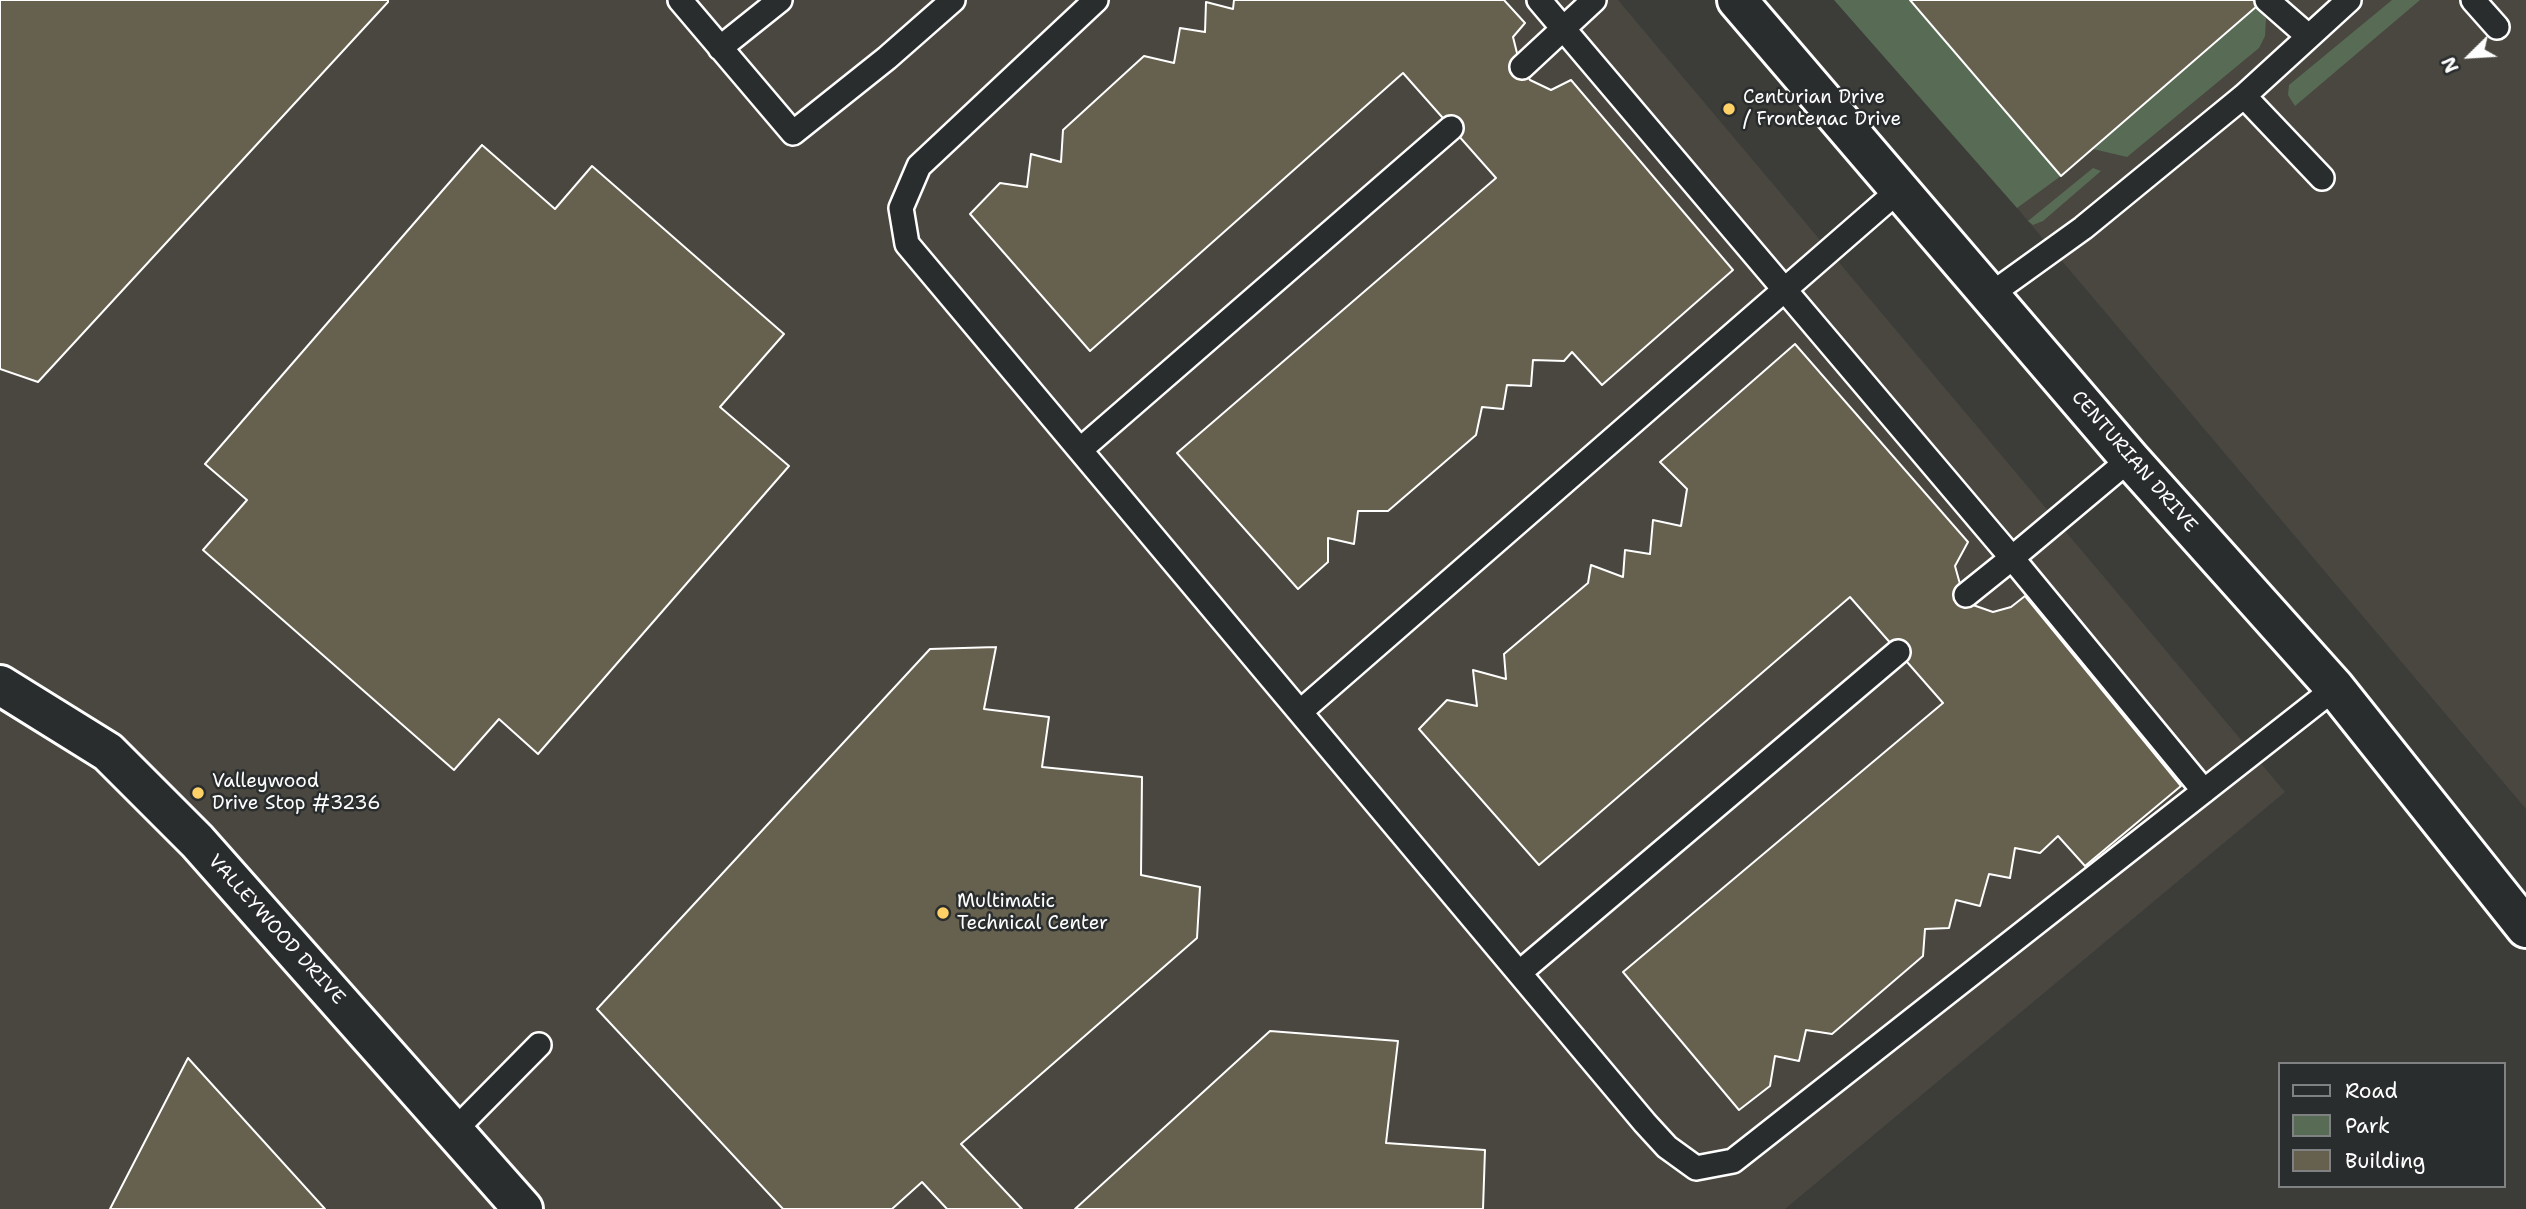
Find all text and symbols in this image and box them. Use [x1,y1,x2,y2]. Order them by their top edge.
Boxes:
north arrow [2435,21,2505,91]
text: N [2436,53,2465,77]
place label: Centurian Drive / Frontenac Drive [1743,87,1901,131]
marker: Centurian Drive / Frontenac Drive [1721,101,1737,117]
street label: CENTURIAN DRIVE [2066,386,2202,538]
place label: Valleywood Drive Stop #3236 [212,771,380,815]
marker: Valleywood Drive Stop #3236 [190,785,206,801]
street label: VALLEYWOOD DRIVE [203,850,349,1010]
place label: Multimatic Technical Center [957,891,1108,935]
marker: Multimatic Technical Center [935,905,951,921]
legend [2278,1062,2505,1188]
text: Road [2345,1077,2398,1105]
text: Park [2345,1112,2390,1140]
text: Building [2345,1147,2425,1175]

